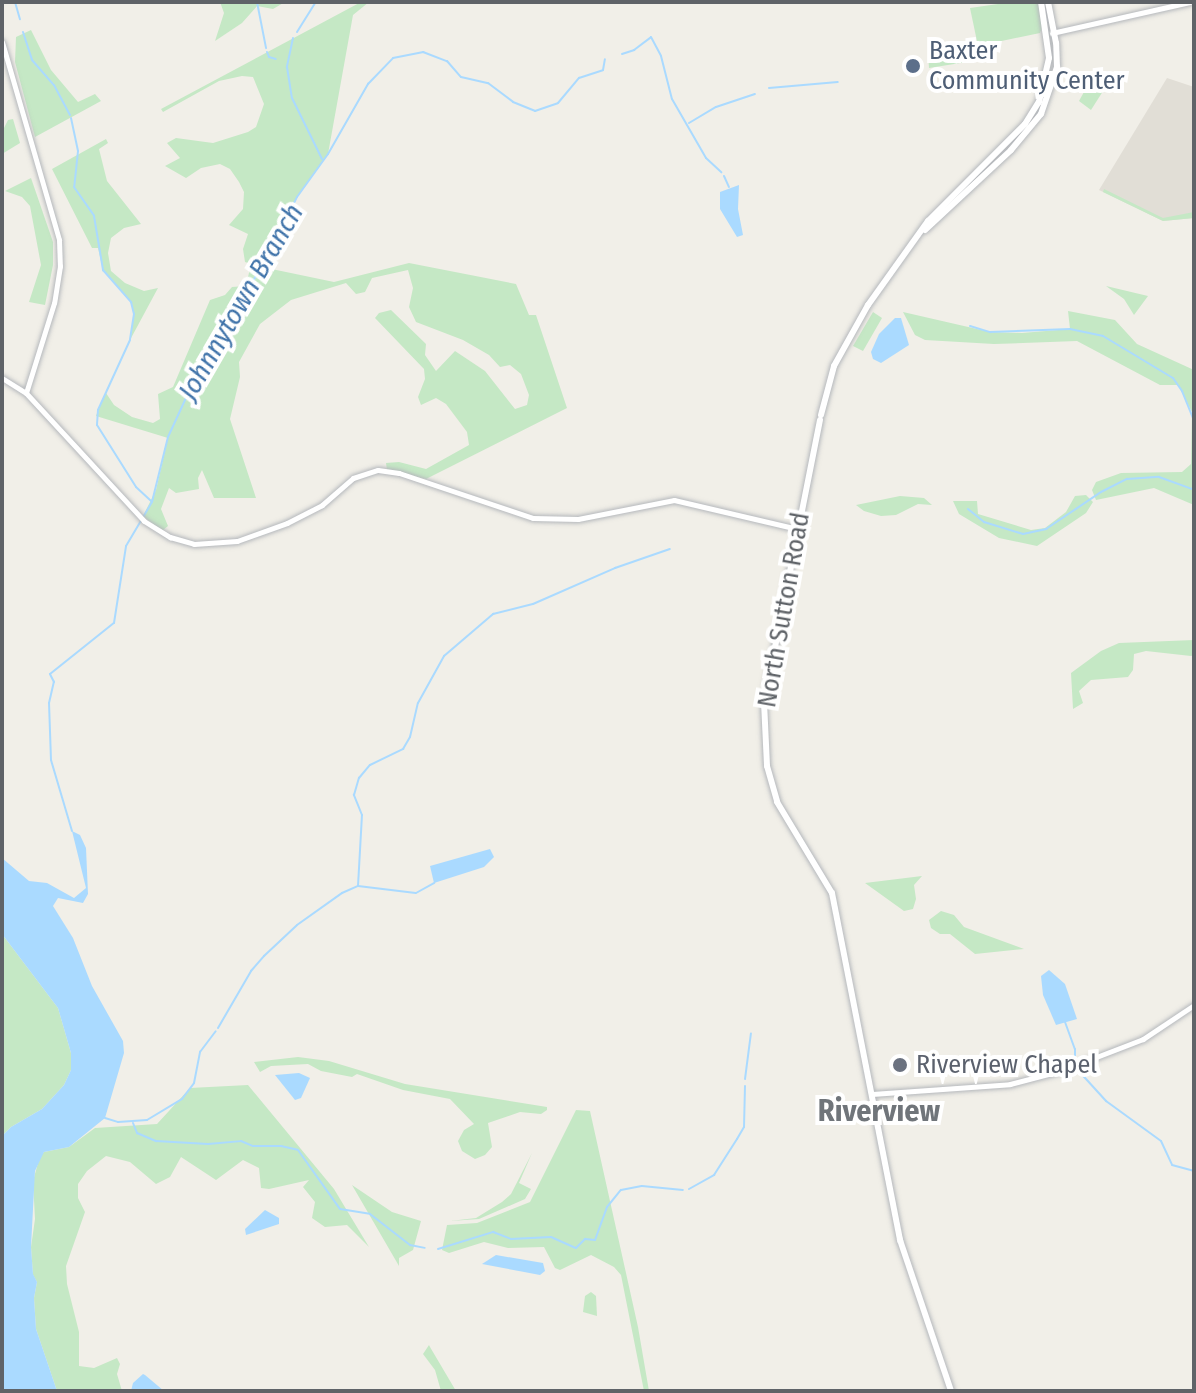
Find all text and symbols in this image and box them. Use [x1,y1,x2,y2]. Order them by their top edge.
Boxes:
place label: Baxter Community Center [929,35,1125,96]
marker: Baxter Community Center [904,57,922,75]
water label: Johnnytown Branch [171,198,311,406]
street label: North Sutton Road [752,510,816,710]
place label: Riverview Chapel [916,1049,1097,1081]
marker: Riverview Chapel [891,1056,909,1074]
district label: Riverview [818,1093,940,1129]

